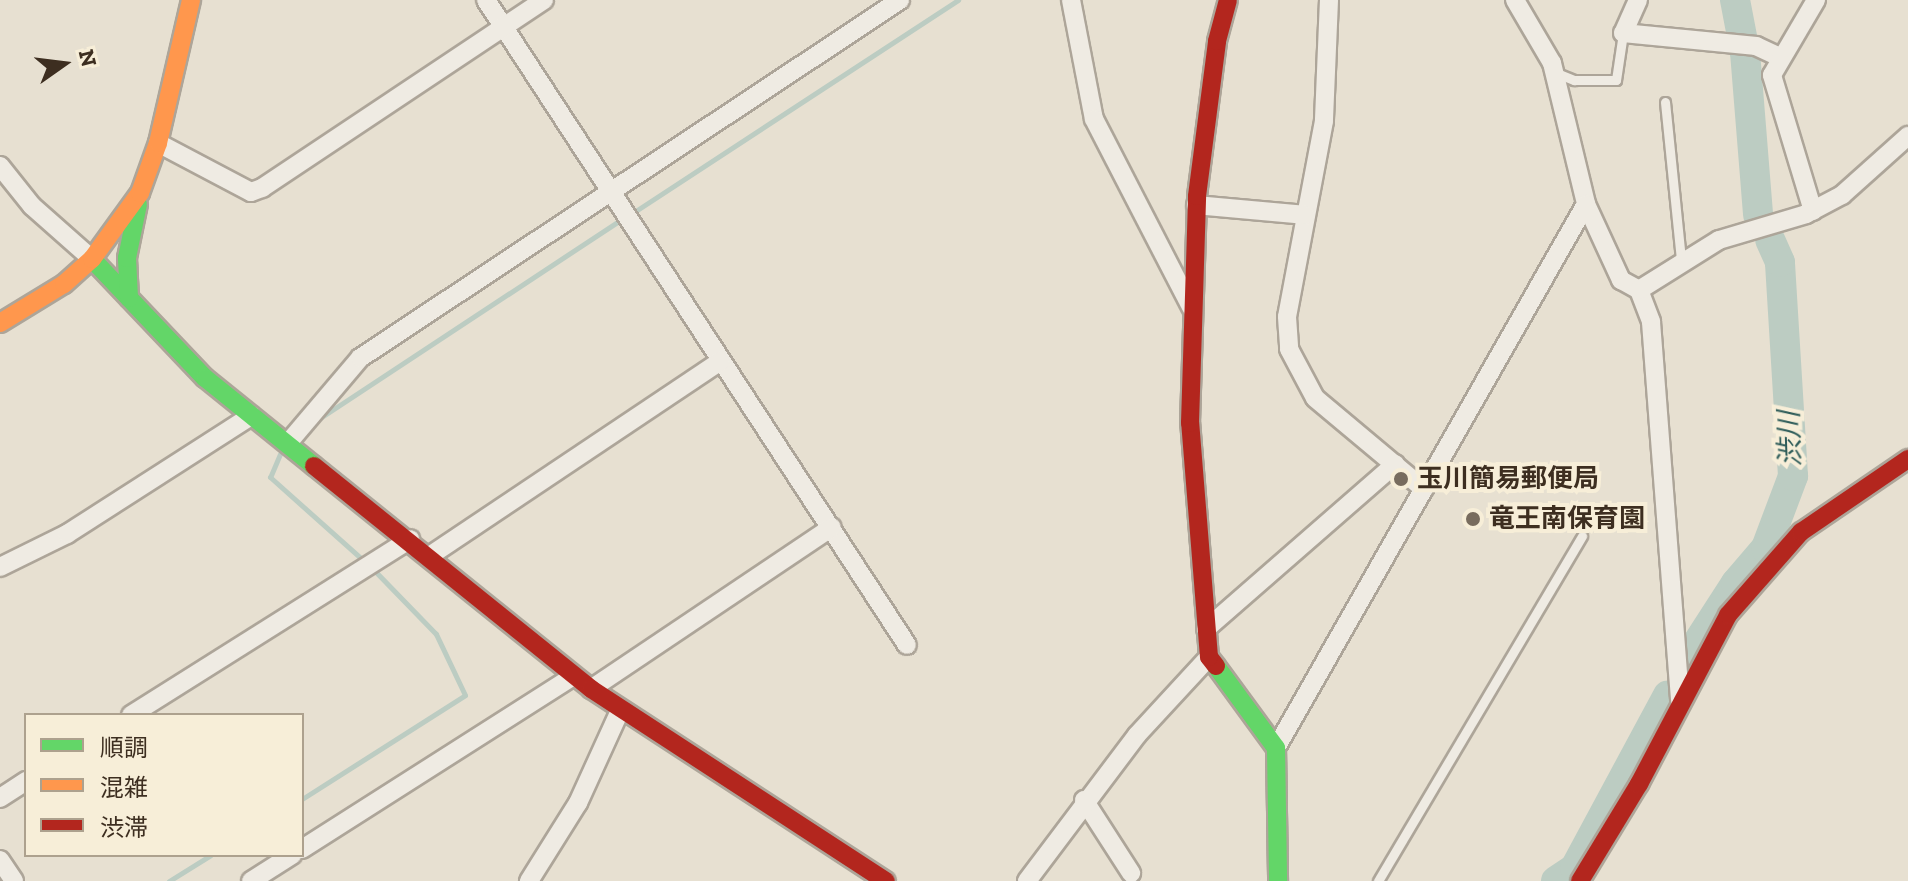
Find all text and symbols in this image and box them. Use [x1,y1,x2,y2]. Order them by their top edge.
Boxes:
north arrow [24,24,104,104]
text: N [73,47,103,69]
water label: 渋川 [1772,410,1808,468]
place label: 玉川簡易郵便局 [1417,463,1599,495]
marker: 玉川簡易郵便局 [1392,470,1410,488]
place label: 竜王南保育園 [1489,503,1645,535]
marker: 竜王南保育園 [1464,510,1482,528]
legend [24,713,304,857]
text: 順調 [100,733,148,762]
text: 混雑 [100,773,148,802]
text: 渋滞 [100,813,148,842]

